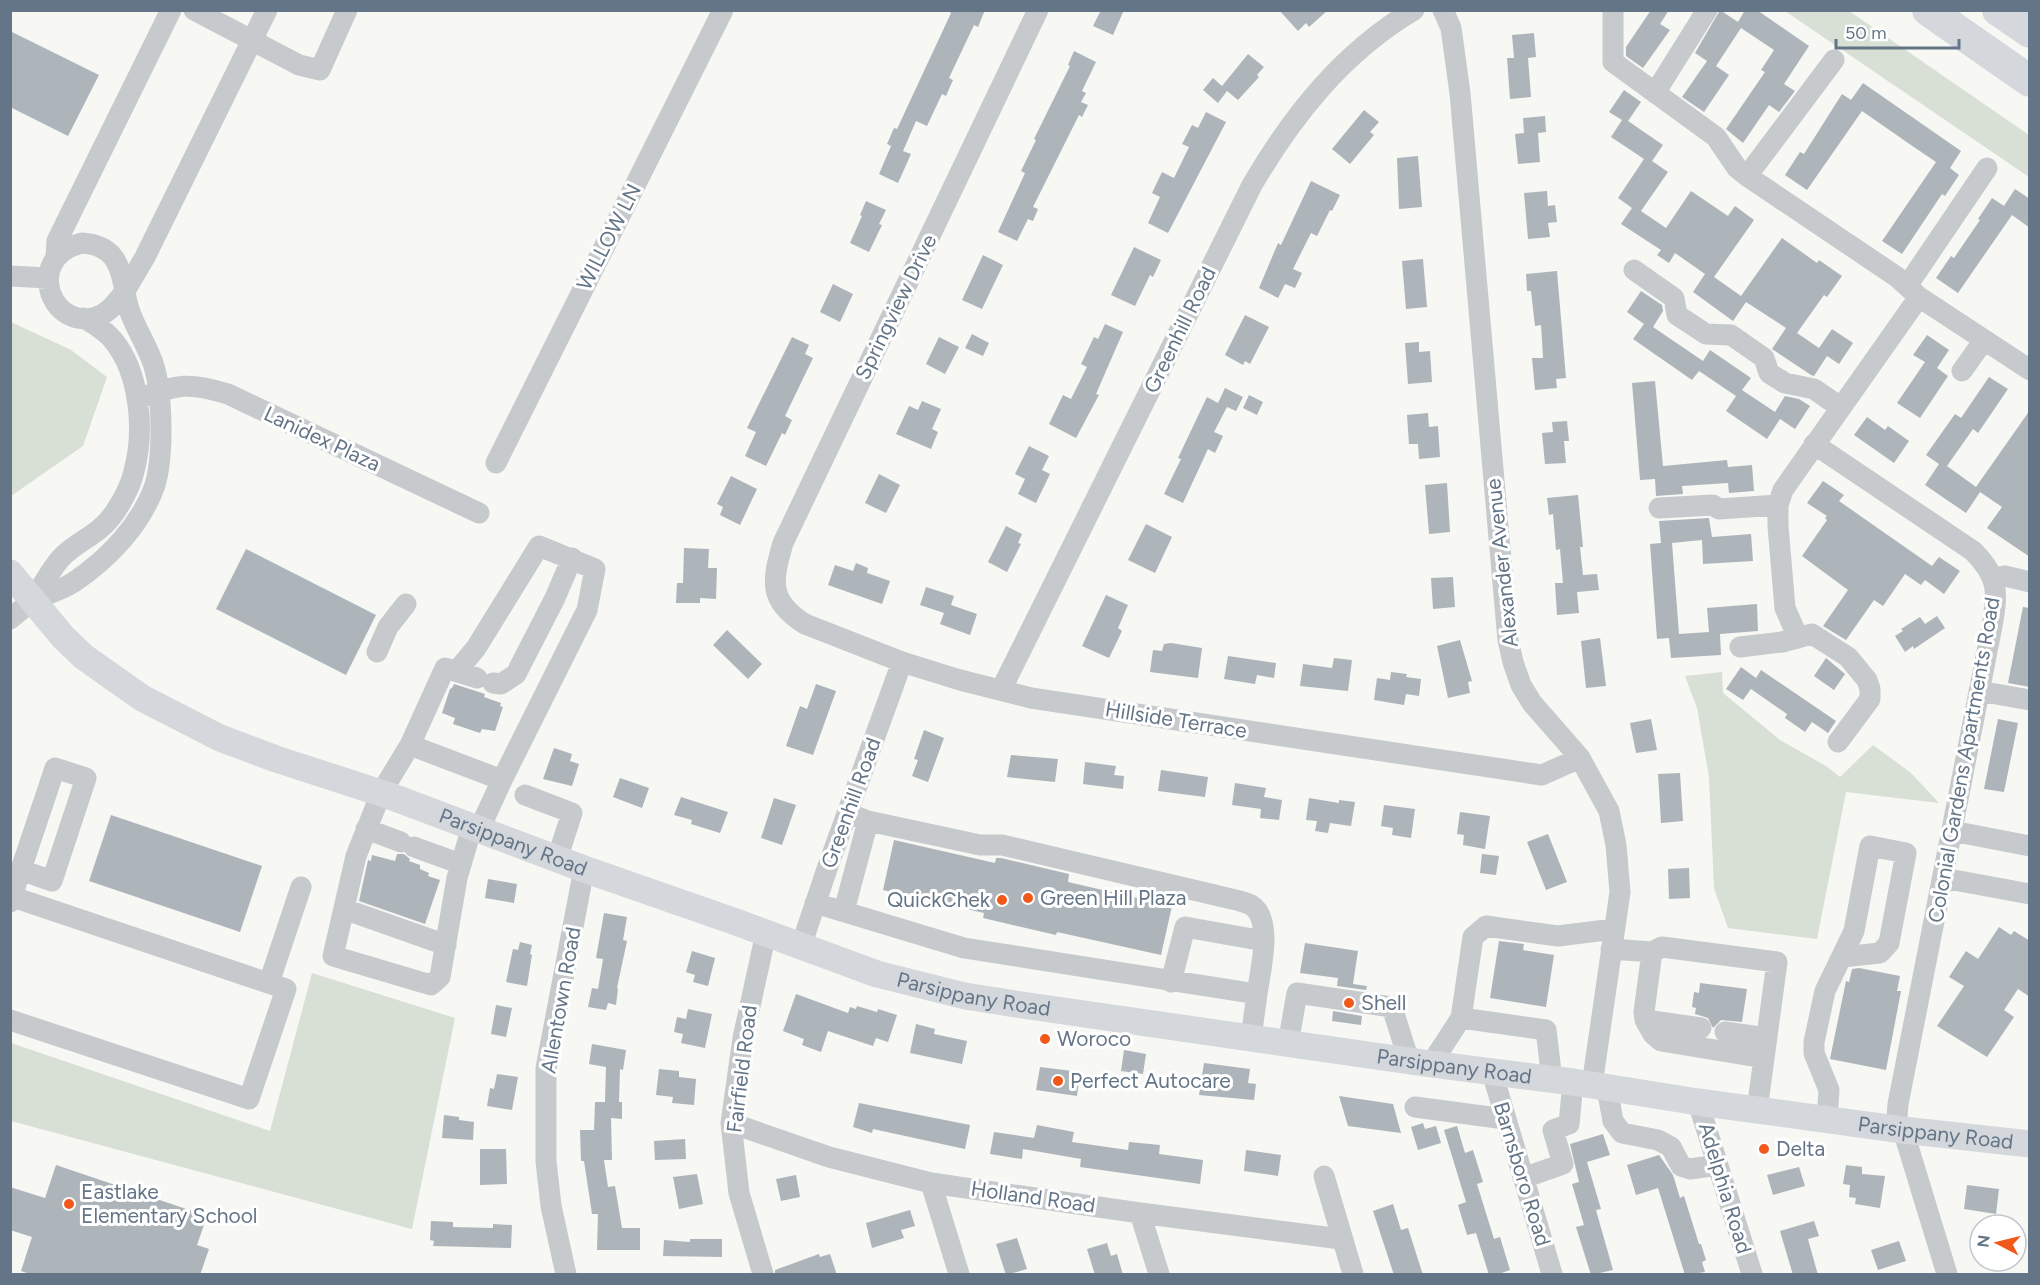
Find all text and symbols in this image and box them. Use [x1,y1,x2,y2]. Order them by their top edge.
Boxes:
scale bar [1836,12,1959,50]
text: 50 m [1845,22,1887,44]
street label: WILLOW LN [571,179,646,294]
street label: Springview Drive [850,230,942,383]
street label: Greenhill Road [1138,263,1221,397]
street label: Lanidex Plaza [260,401,384,476]
street label: Alexander Avenue [1480,477,1523,649]
street label: Colonial Gardens Apartments Road [1923,595,2004,925]
street label: Hillside Terrace [1104,696,1249,743]
street label: Greenhill Road [815,734,886,872]
street label: Parsippany Road [436,803,591,881]
place label: Green Hill Plaza [1040,885,1186,910]
place label: QuickChek [887,887,991,912]
marker: Green Hill Plaza [1021,891,1035,905]
marker: QuickChek [995,893,1009,907]
street label: Allentown Road [535,925,586,1075]
street label: Parsippany Road [894,966,1052,1021]
place label: Shell [1361,990,1406,1015]
marker: Shell [1342,996,1356,1010]
street label: Fairfield Road [721,1004,762,1134]
place label: Woroco [1057,1026,1131,1051]
marker: Woroco [1038,1032,1052,1046]
street label: Parsippany Road [1375,1043,1533,1089]
place label: Perfect Autocare [1070,1068,1231,1093]
marker: Perfect Autocare [1051,1074,1065,1088]
street label: Barnsboro Road [1489,1099,1556,1249]
street label: Parsippany Road [1856,1111,2015,1154]
street label: Adelphia Road [1694,1119,1757,1256]
place label: Delta [1776,1136,1825,1161]
marker: Delta [1757,1142,1771,1156]
street label: Holland Road [969,1175,1097,1218]
place label: Eastlake Elementary School [81,1179,257,1228]
marker: Eastlake Elementary School [62,1197,76,1211]
north arrow [1968,1213,2028,1273]
text: N [1973,1234,1994,1249]

